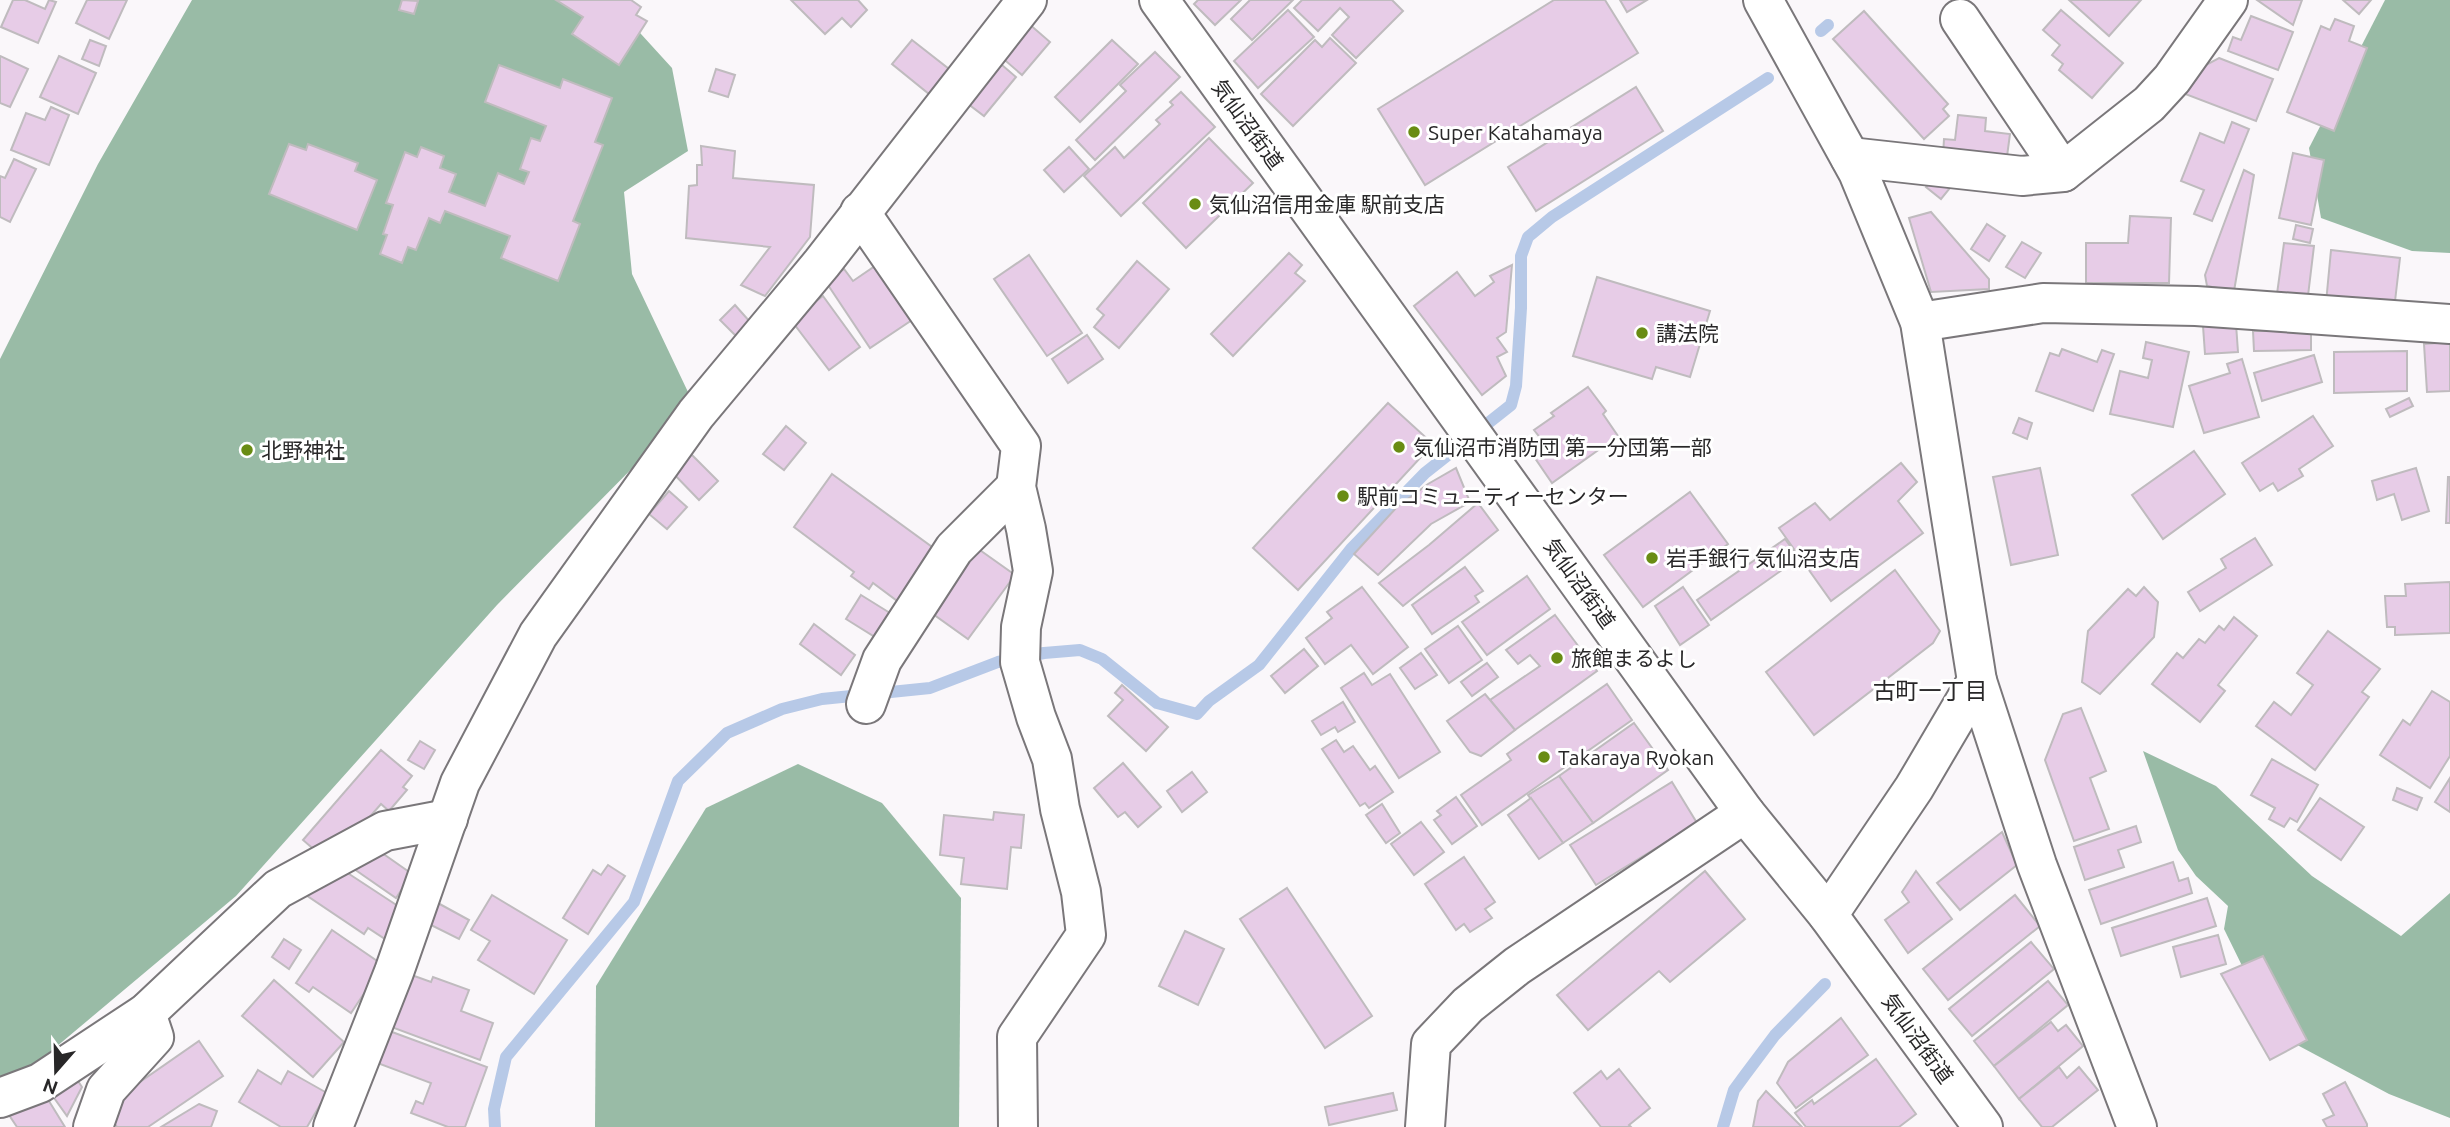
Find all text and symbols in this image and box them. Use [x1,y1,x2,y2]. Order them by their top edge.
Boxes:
street label: 気仙沼街道 [1207,74,1289,174]
place label: Super Katahamaya [1428,120,1603,144]
marker: Super Katahamaya [1406,124,1422,140]
place label: 気仙沼信用金庫 駅前支店 [1209,192,1445,216]
marker: 気仙沼信用金庫 駅前支店 [1187,196,1203,212]
place label: 講法院 [1656,321,1719,345]
marker: 講法院 [1634,325,1650,341]
place label: 気仙沼市消防団 第一分団第一部 [1413,435,1712,459]
place label: 北野神社 [261,438,345,462]
marker: 気仙沼市消防団 第一分団第一部 [1391,439,1407,455]
marker: 北野神社 [239,442,255,458]
place label: 駅前コミュニティーセンター [1357,484,1629,508]
marker: 駅前コミュニティーセンター [1335,488,1351,504]
street label: 気仙沼街道 [1539,533,1621,633]
place label: 岩手銀行 気仙沼支店 [1666,546,1860,570]
marker: 岩手銀行 気仙沼支店 [1644,550,1660,566]
place label: 旅館まるよし [1571,646,1697,670]
marker: 旅館まるよし [1549,650,1565,666]
district label: 古町一丁目 [1873,678,1988,703]
place label: Takaraya Ryokan [1558,745,1714,769]
marker: Takaraya Ryokan [1536,749,1552,765]
street label: 気仙沼街道 [1877,988,1959,1088]
north arrow [21,1036,91,1106]
text: N [40,1074,61,1100]

